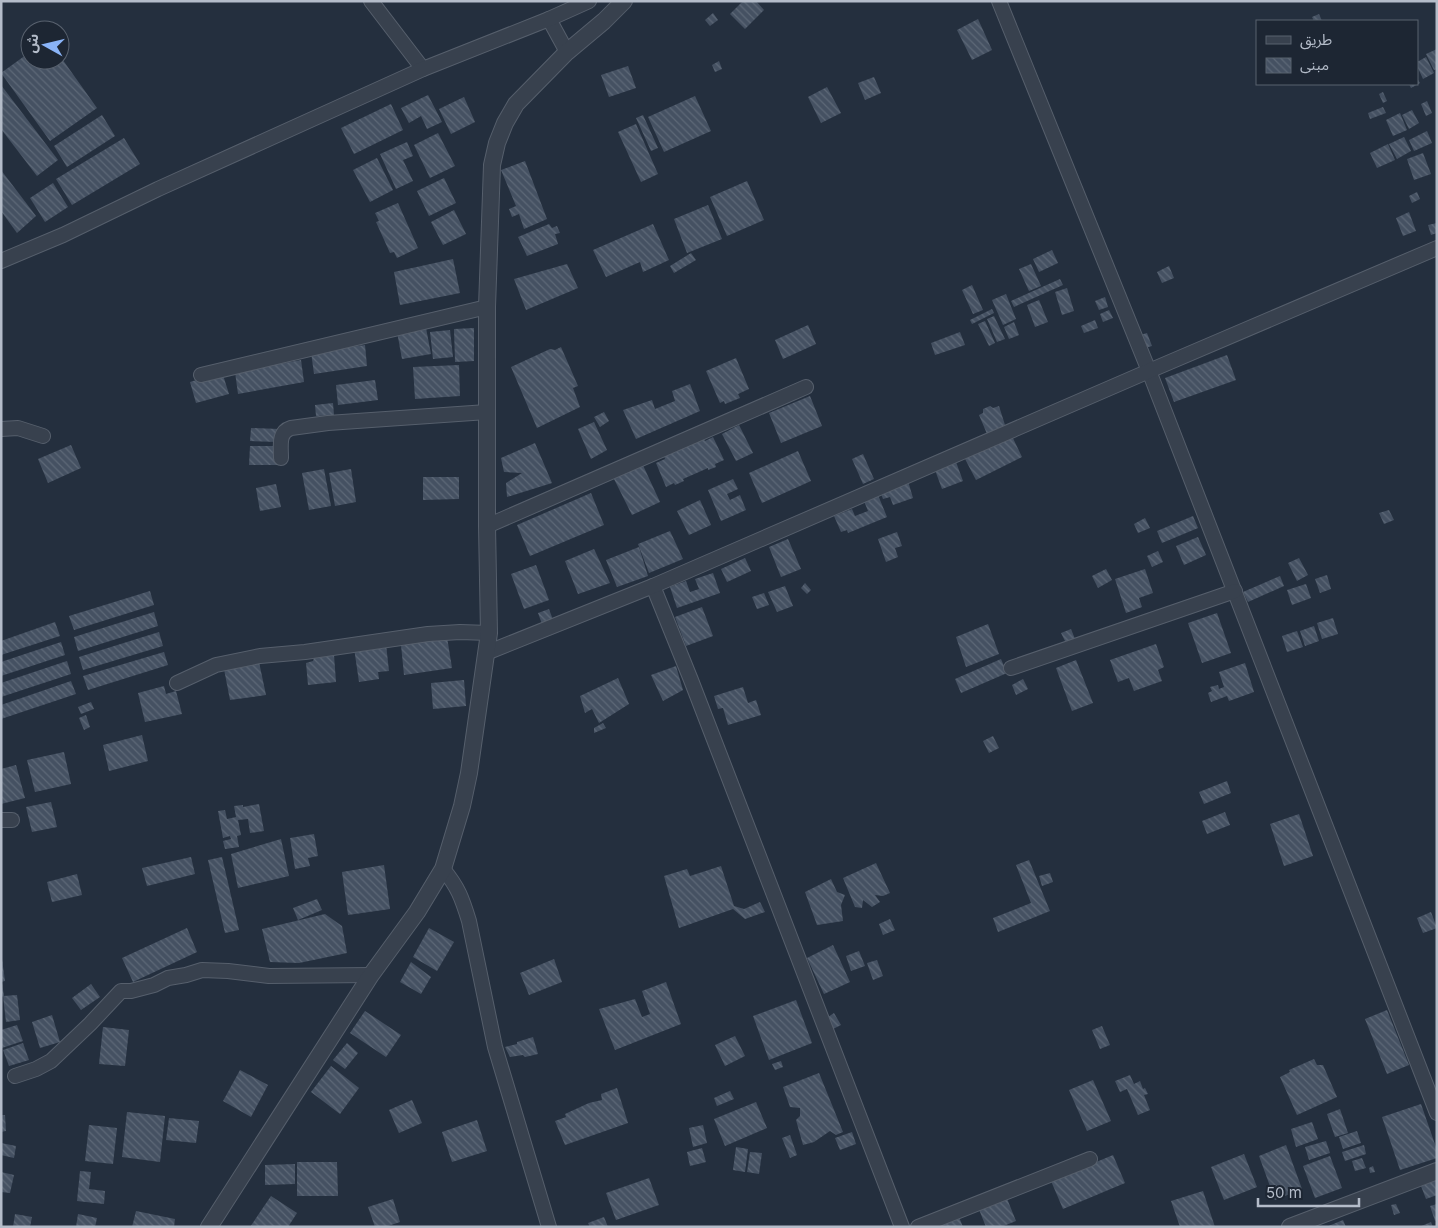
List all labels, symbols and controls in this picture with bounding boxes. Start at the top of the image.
north arrow [20,20,70,70]
legend [1256,20,1418,85]
text: طريق [1300,30,1332,50]
text: ش [22,32,41,54]
text: مبنى [1300,55,1329,74]
scale bar [1258,1176,1359,1208]
text: 50 m [1266,1183,1302,1202]

